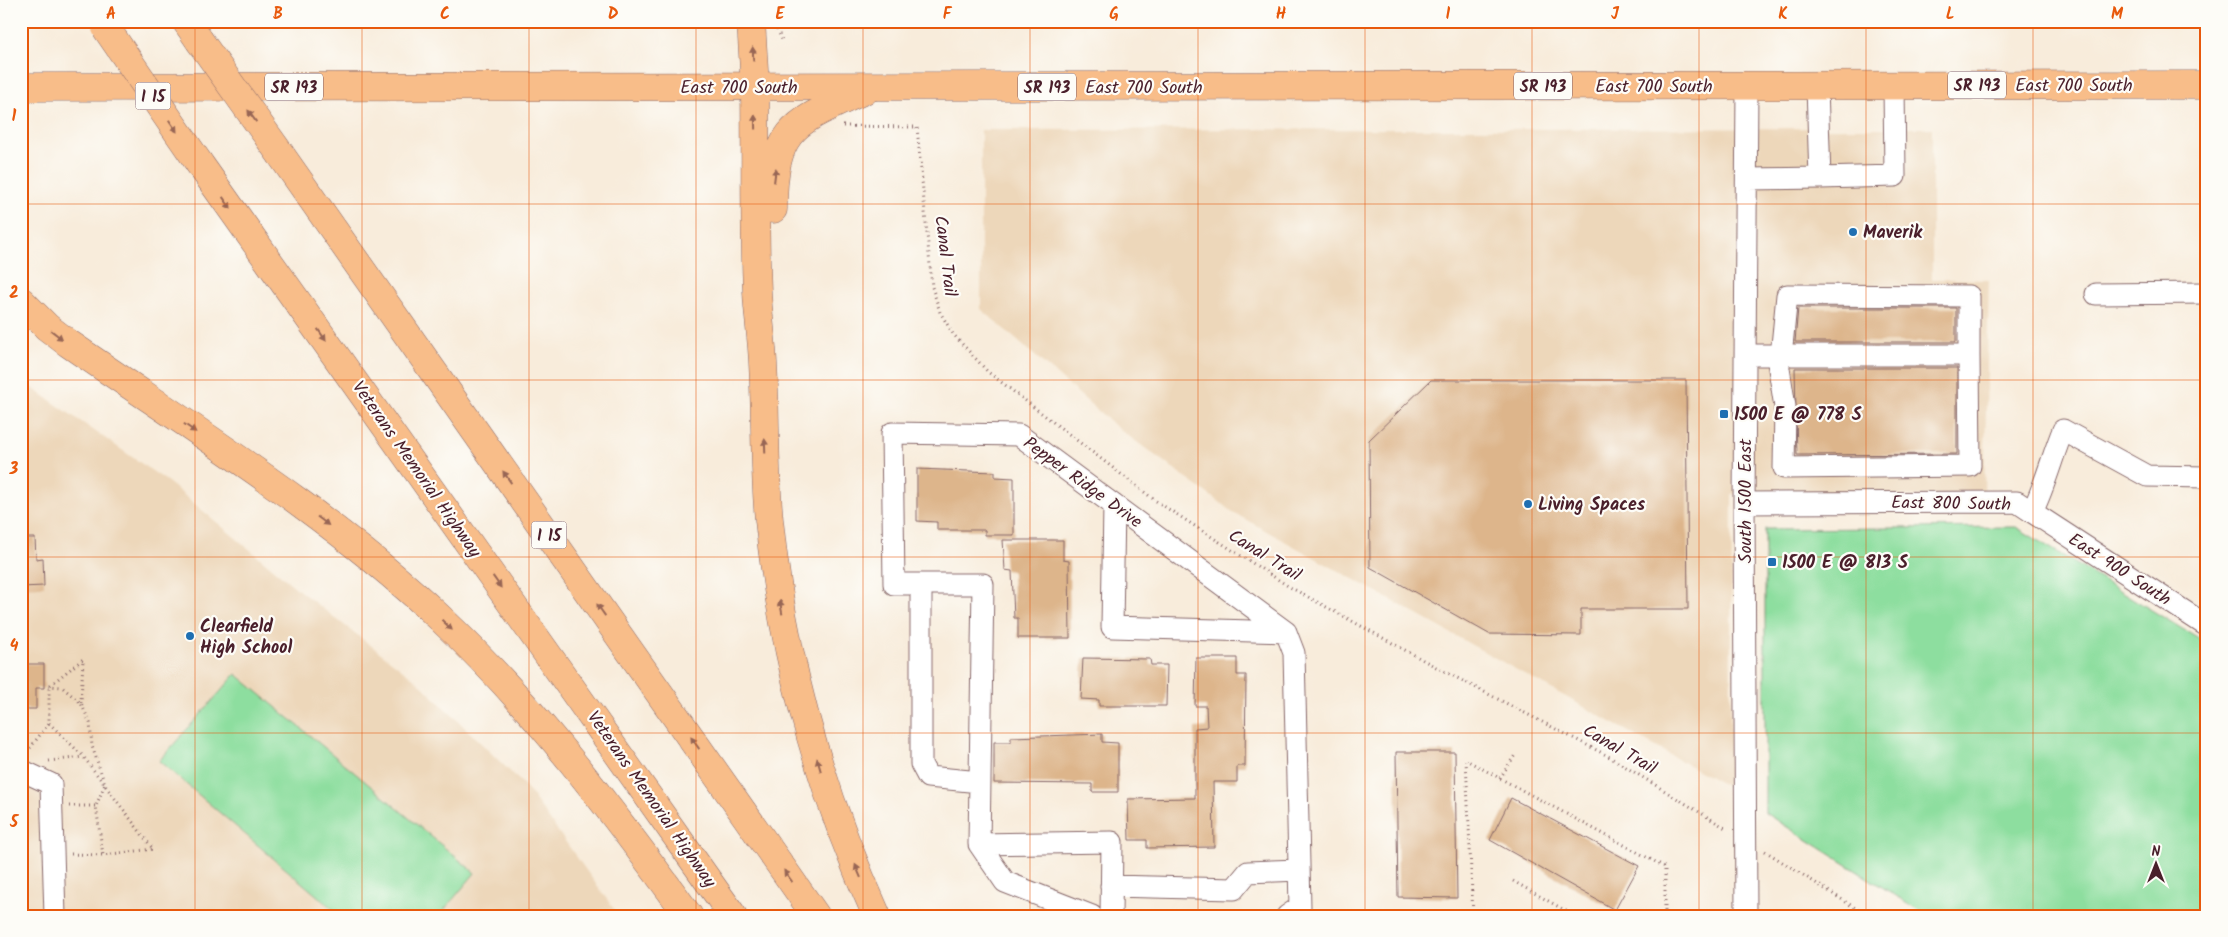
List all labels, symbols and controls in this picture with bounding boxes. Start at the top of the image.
text: A [106,2,116,27]
text: B [273,2,283,27]
text: C [440,2,450,27]
text: D [608,2,619,27]
text: E [776,2,786,27]
text: F [943,2,953,27]
text: G [1109,2,1119,27]
text: H [1276,2,1286,27]
text: I [1446,2,1451,27]
text: J [1611,2,1620,27]
text: K [1778,2,1788,27]
text: L [1946,2,1954,27]
text: M [2111,2,2124,27]
one-way arrow [748,46,756,62]
road number: SR 193 [1514,72,1572,100]
road number: SR 193 [1948,72,2006,98]
street label: East 700 South [2015,72,2133,101]
street label: East 700 South [1595,73,1713,102]
road number: SR 193 [265,74,323,100]
street label: East 700 South [680,74,798,103]
road number: SR 193 [1018,74,1076,100]
street label: East 700 South [1085,74,1203,103]
road number: I 15 [136,82,170,110]
text: 1 [12,104,17,129]
one-way arrow [247,109,257,123]
one-way arrow [751,113,759,129]
one-way arrow [168,119,178,133]
one-way arrow [771,166,779,182]
one-way arrow [222,196,232,210]
street label: Canal Trail [925,214,964,299]
place label: Maverik [1863,219,1923,248]
marker: Maverik [1847,226,1859,238]
text: 2 [9,281,19,306]
one-way arrow [50,329,63,340]
one-way arrow [317,329,327,342]
street label: Veterans Memorial Highway [344,375,488,565]
place label: 1500 E @ 778 S [1734,401,1862,430]
marker: 1500 E @ 778 S [1718,408,1730,420]
one-way arrow [183,423,197,433]
street label: Pepper Ridge Drive [1016,430,1148,537]
one-way arrow [761,437,769,453]
street label: South 1500 East [1732,438,1761,563]
text: 3 [9,457,19,482]
one-way arrow [502,471,513,484]
street label: East 800 South [1891,489,2011,520]
place label: Living Spaces [1538,491,1646,520]
marker: Living Spaces [1522,498,1534,510]
one-way arrow [316,515,329,526]
road number: I 15 [532,522,566,548]
street label: Canal Trail [1222,522,1307,591]
street label: East 900 South [2062,526,2176,615]
place label: 1500 E @ 813 S [1782,549,1908,578]
marker: 1500 E @ 813 S [1766,556,1778,568]
one-way arrow [492,575,502,589]
one-way arrow [777,599,785,615]
one-way arrow [596,603,606,617]
place label: Clearfield High School [200,613,292,663]
one-way arrow [441,619,453,631]
marker: Clearfield High School [184,630,196,642]
text: 4 [10,634,19,659]
street label: Veterans Memorial Highway [579,705,723,895]
street label: Canal Trail [1577,717,1662,784]
one-way arrow [690,736,700,750]
one-way arrow [815,758,823,773]
text: 5 [9,810,20,835]
north arrow [2130,840,2180,890]
text: N [2152,841,2161,863]
one-way arrow [853,864,861,878]
one-way arrow [783,869,793,883]

